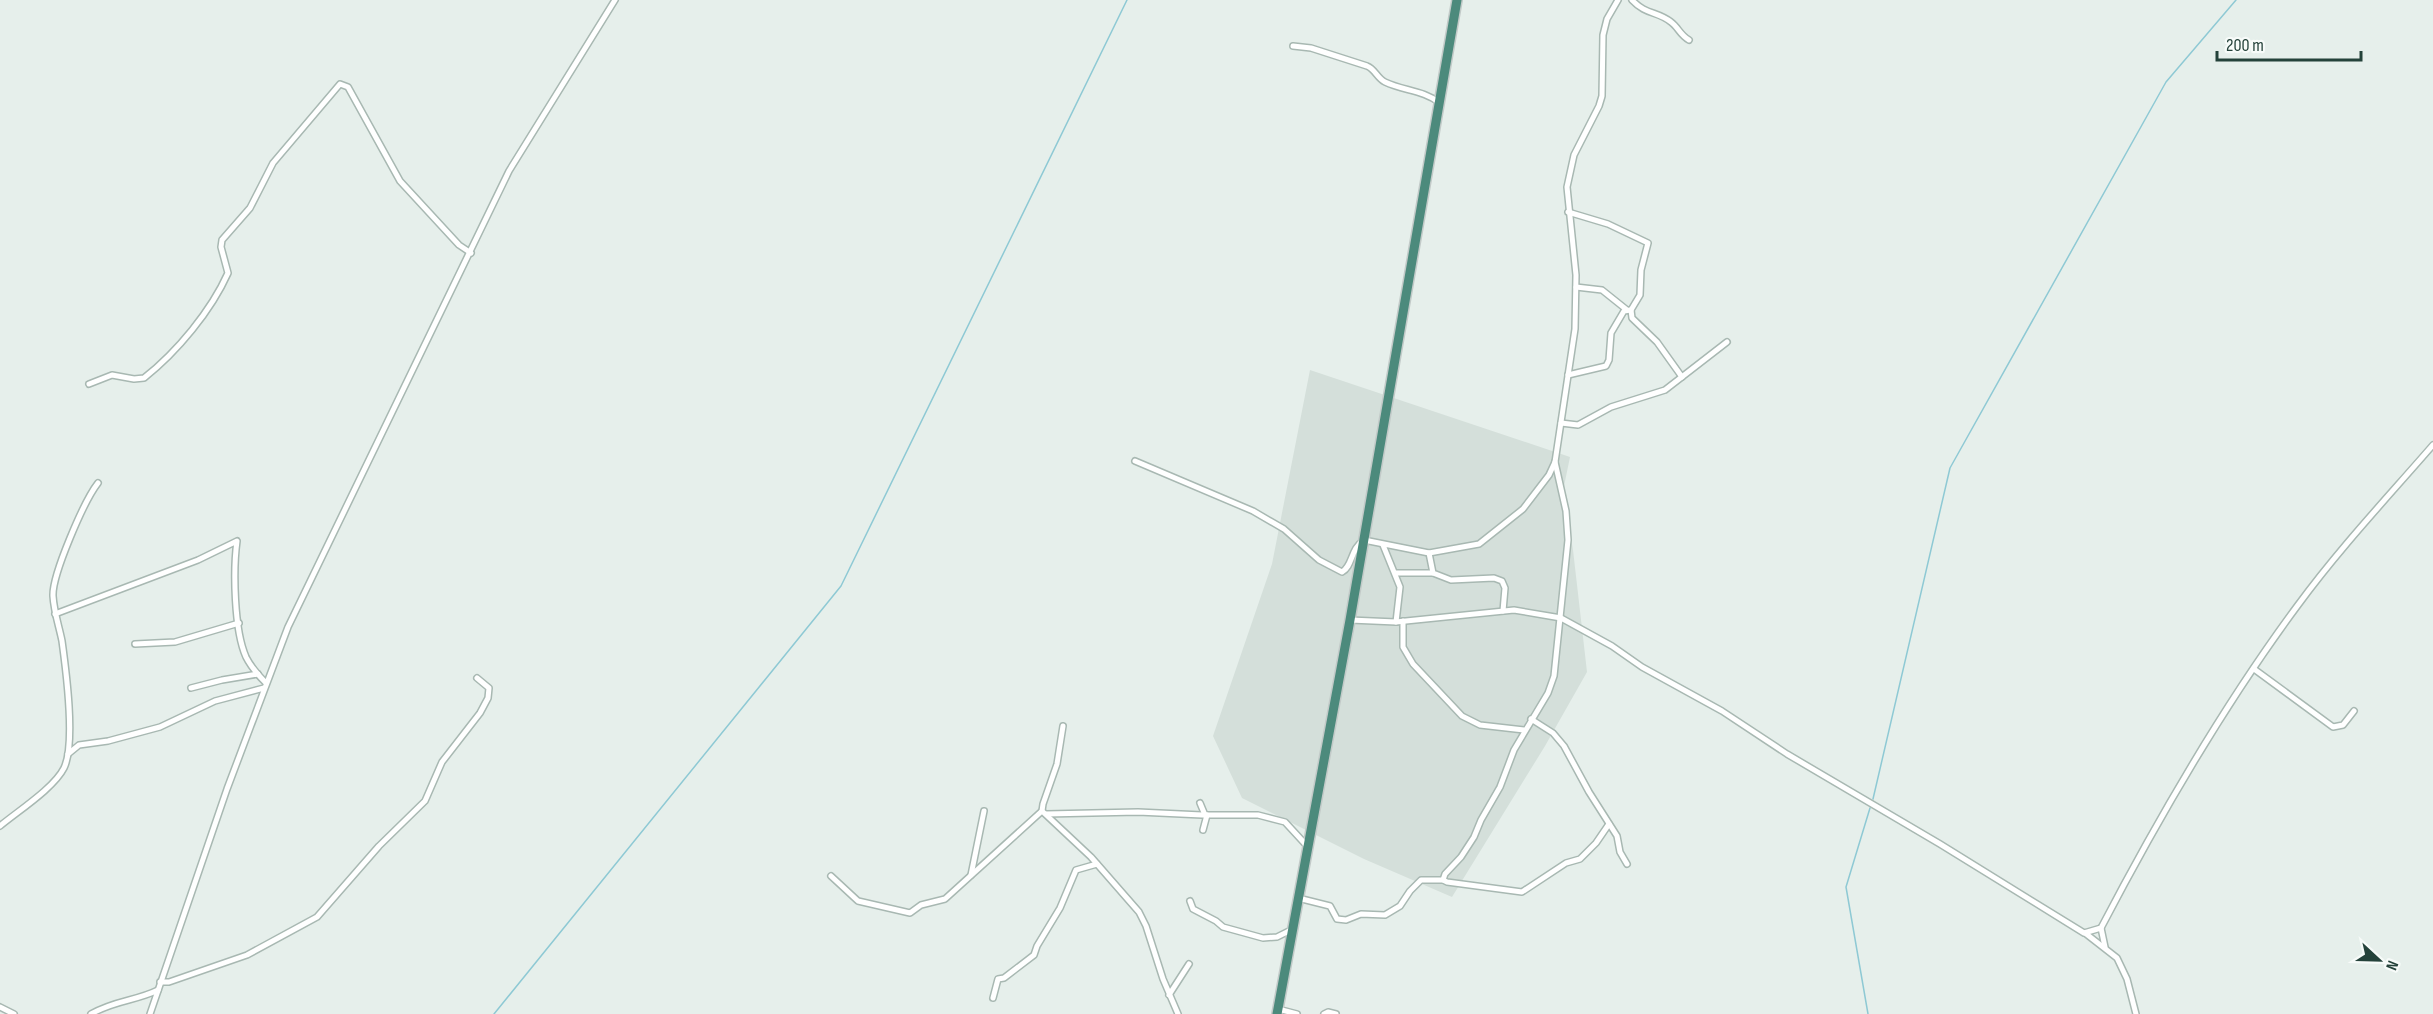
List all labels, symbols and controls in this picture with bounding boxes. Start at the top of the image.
scale bar [2217,24,2361,62]
text: 200 m [2226,35,2264,56]
north arrow [2349,930,2409,990]
text: N [2381,958,2402,973]

